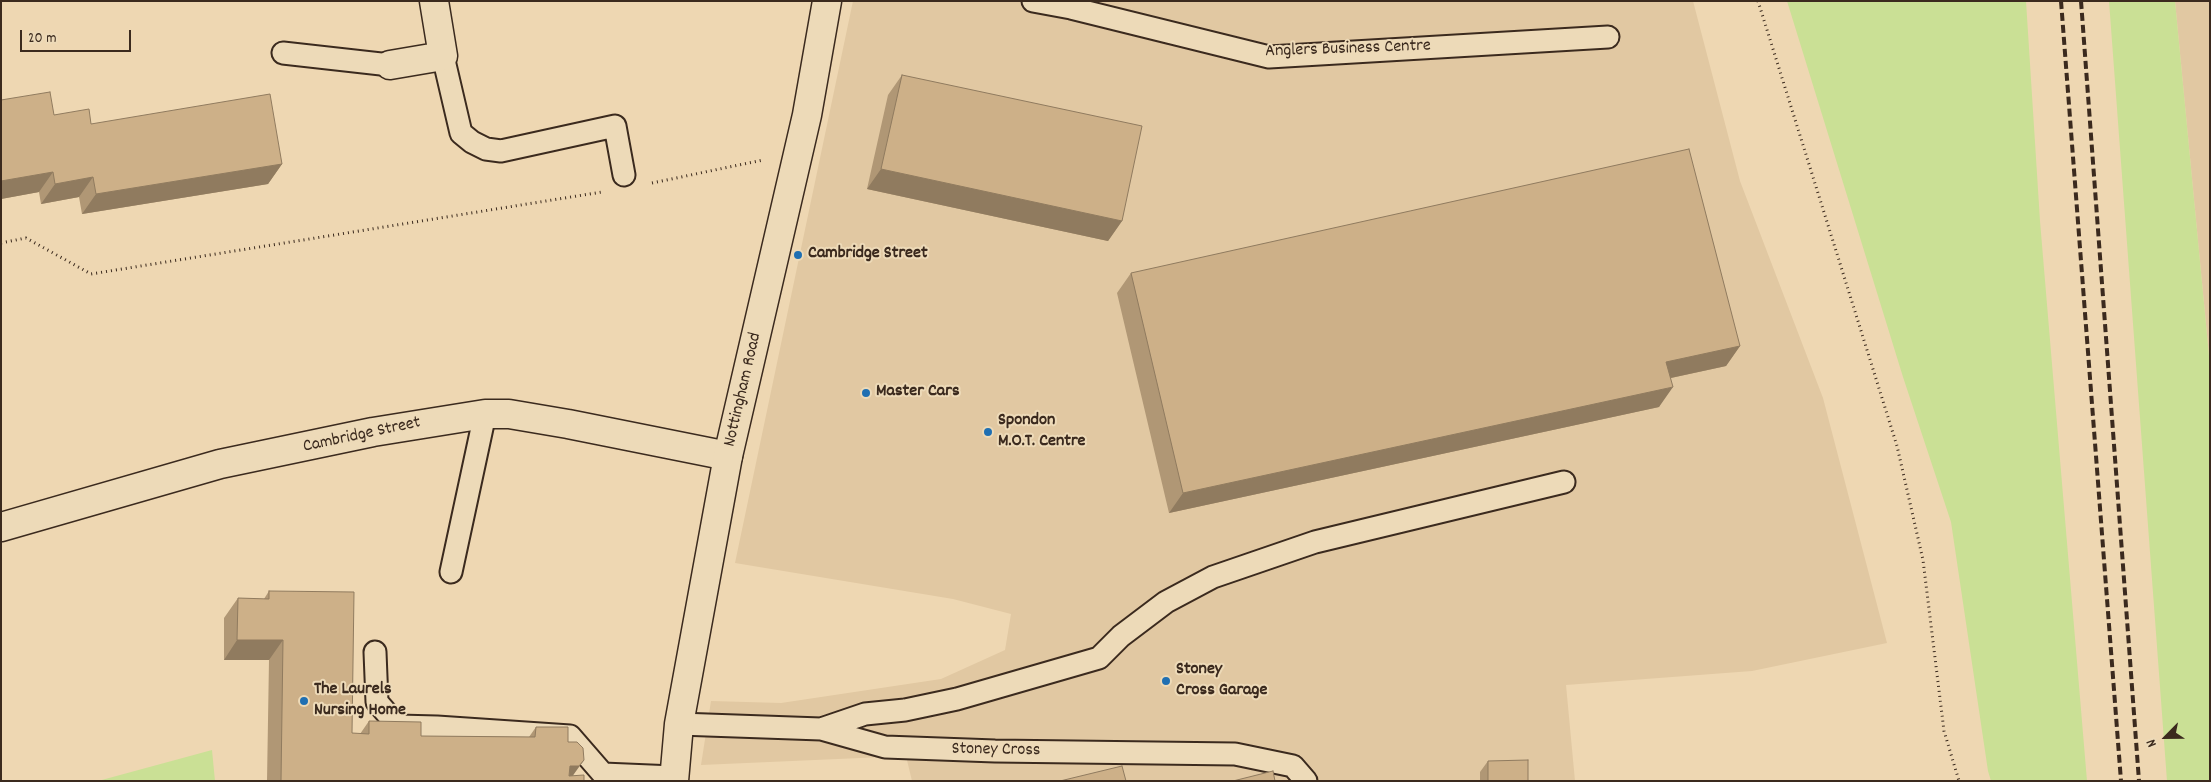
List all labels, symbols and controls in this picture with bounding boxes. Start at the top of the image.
scale bar [22,20,134,52]
text: 20 m [28,28,56,50]
street label: Anglers Business Centre [1265,36,1431,64]
place label: Cambridge Street [808,244,928,266]
marker: Cambridge Street [792,249,804,261]
street label: Nottingham Road [720,331,768,449]
place label: Master Cars [876,382,960,404]
marker: Master Cars [860,387,872,399]
place label: Spondon M.O.T. Centre [998,411,1086,454]
street label: Cambridge Street [301,413,423,459]
marker: Spondon M.O.T. Centre [982,426,994,438]
place label: Stoney Cross Garage [1176,660,1267,702]
marker: Stoney Cross Garage [1160,675,1172,687]
place label: The Laurels Nursing Home [314,680,406,722]
marker: The Laurels Nursing Home [298,695,310,707]
north arrow [2141,712,2191,762]
text: N [2142,736,2163,750]
street label: Stoney Cross [951,739,1041,763]

